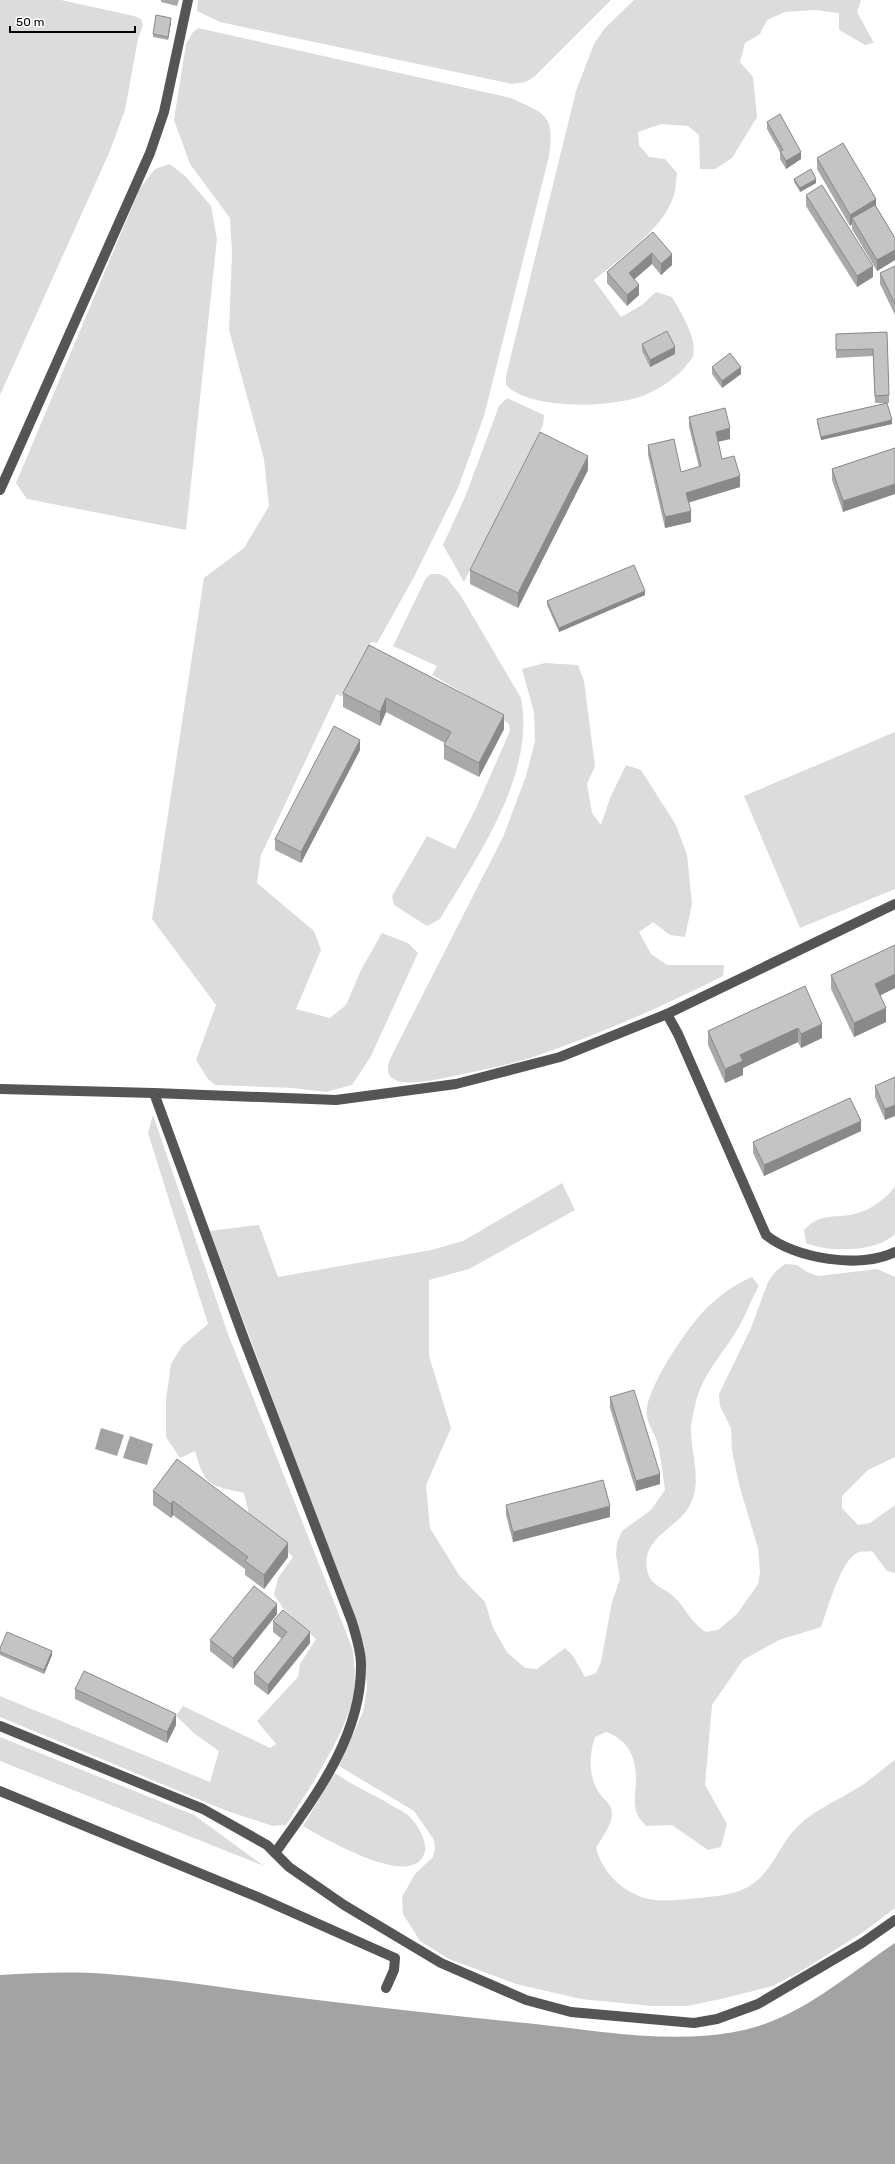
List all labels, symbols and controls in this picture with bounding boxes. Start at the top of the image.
scale bar [10,8,135,34]
text: 50 m [16,15,44,29]

